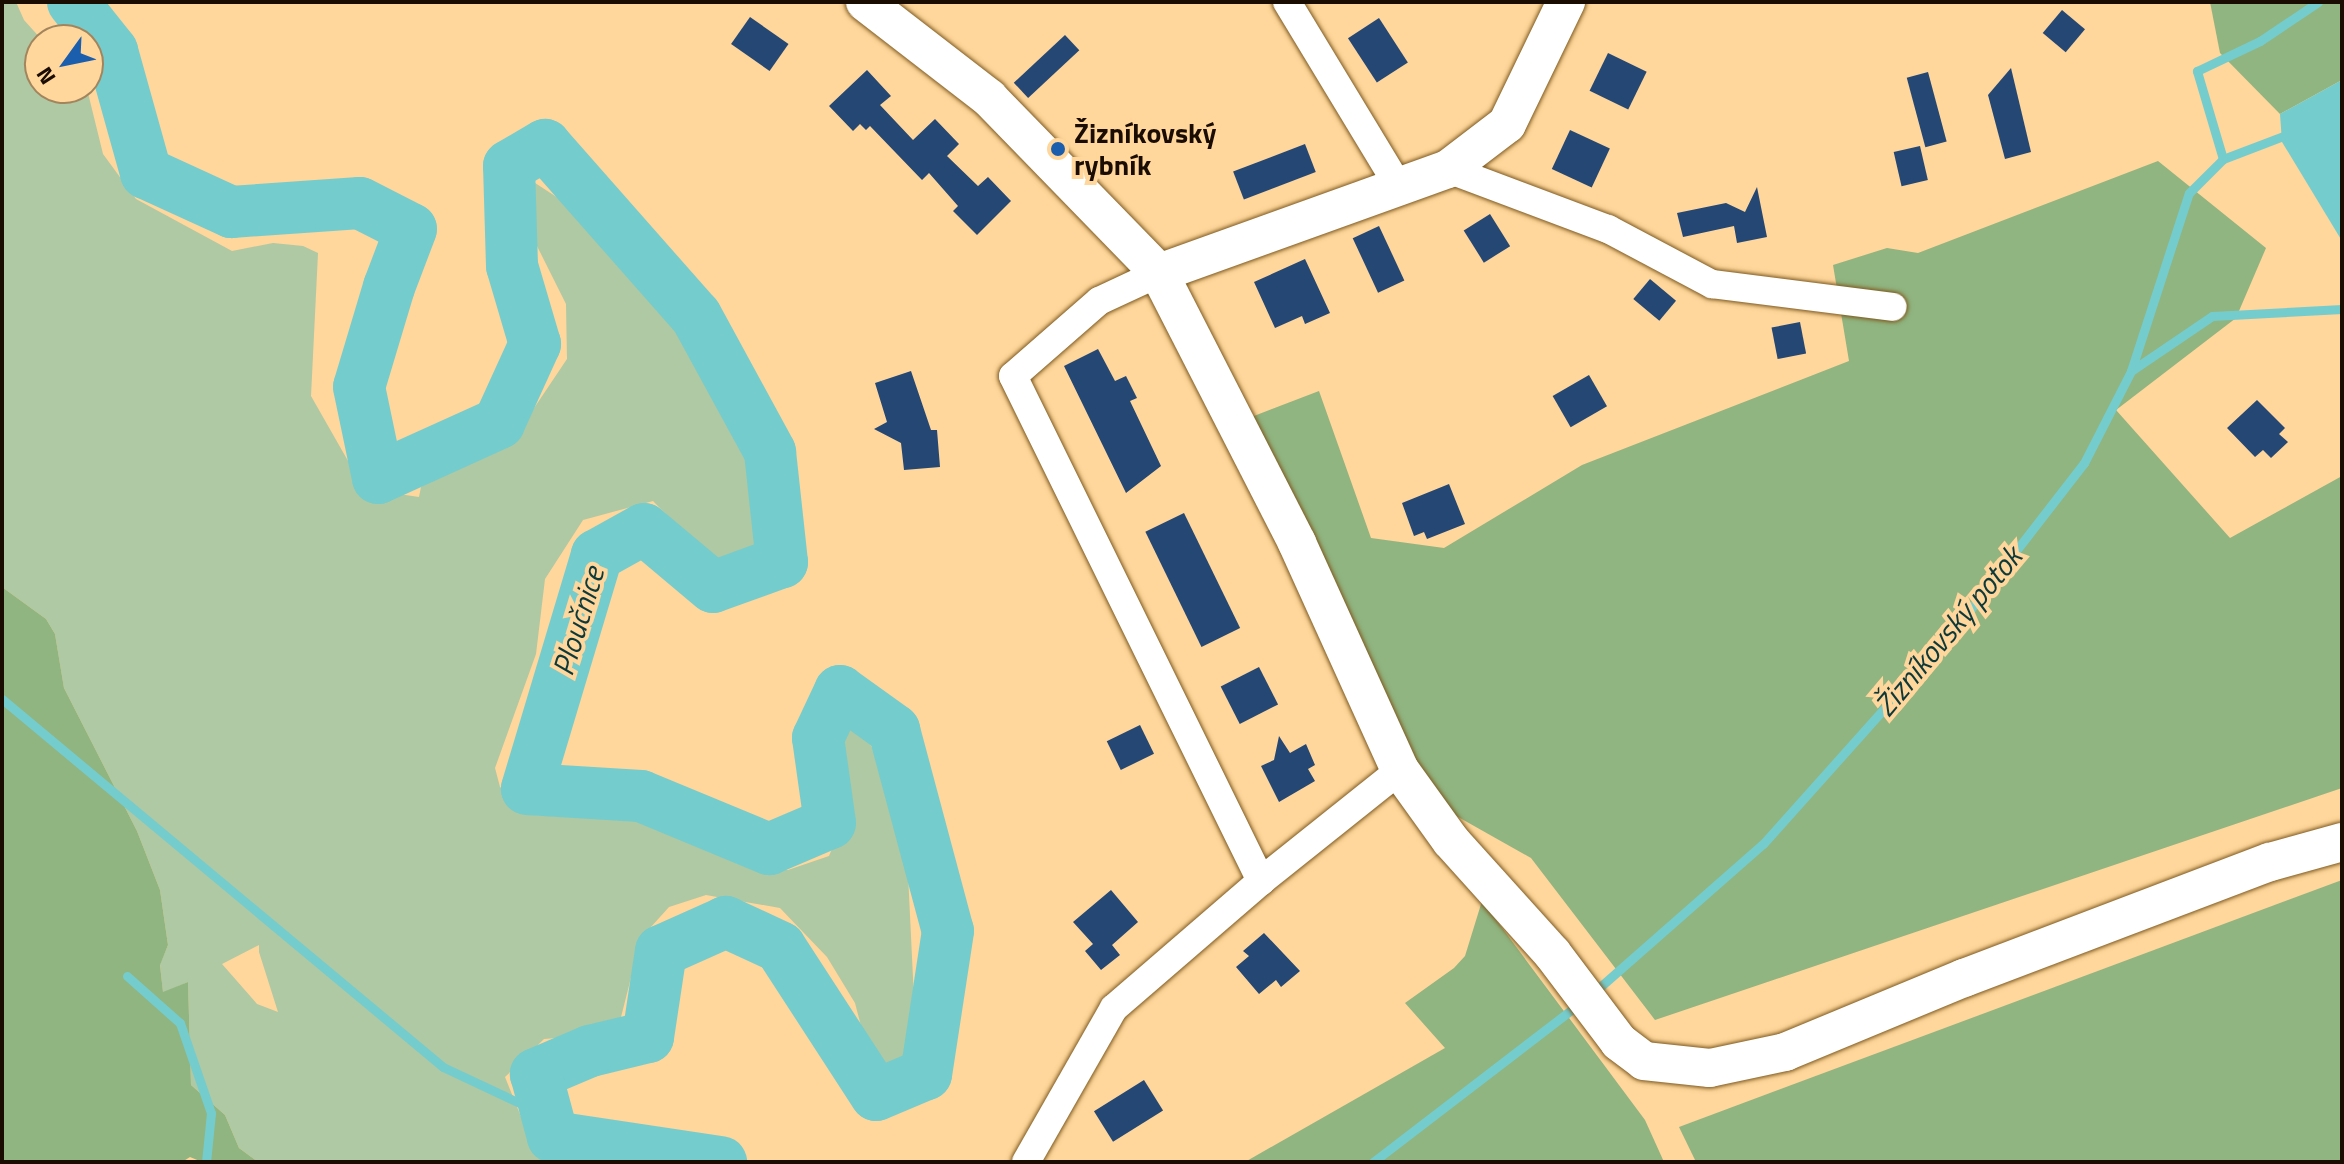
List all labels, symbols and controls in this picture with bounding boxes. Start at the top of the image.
north arrow [24,24,104,104]
text: N [27,60,64,92]
place label: Žizníkovský rybník [1074,116,1217,182]
marker: Žizníkovský rybník [1049,140,1067,158]
water label: Žizníkovský potok [1867,539,2029,723]
water label: Ploučnice [544,562,612,680]

